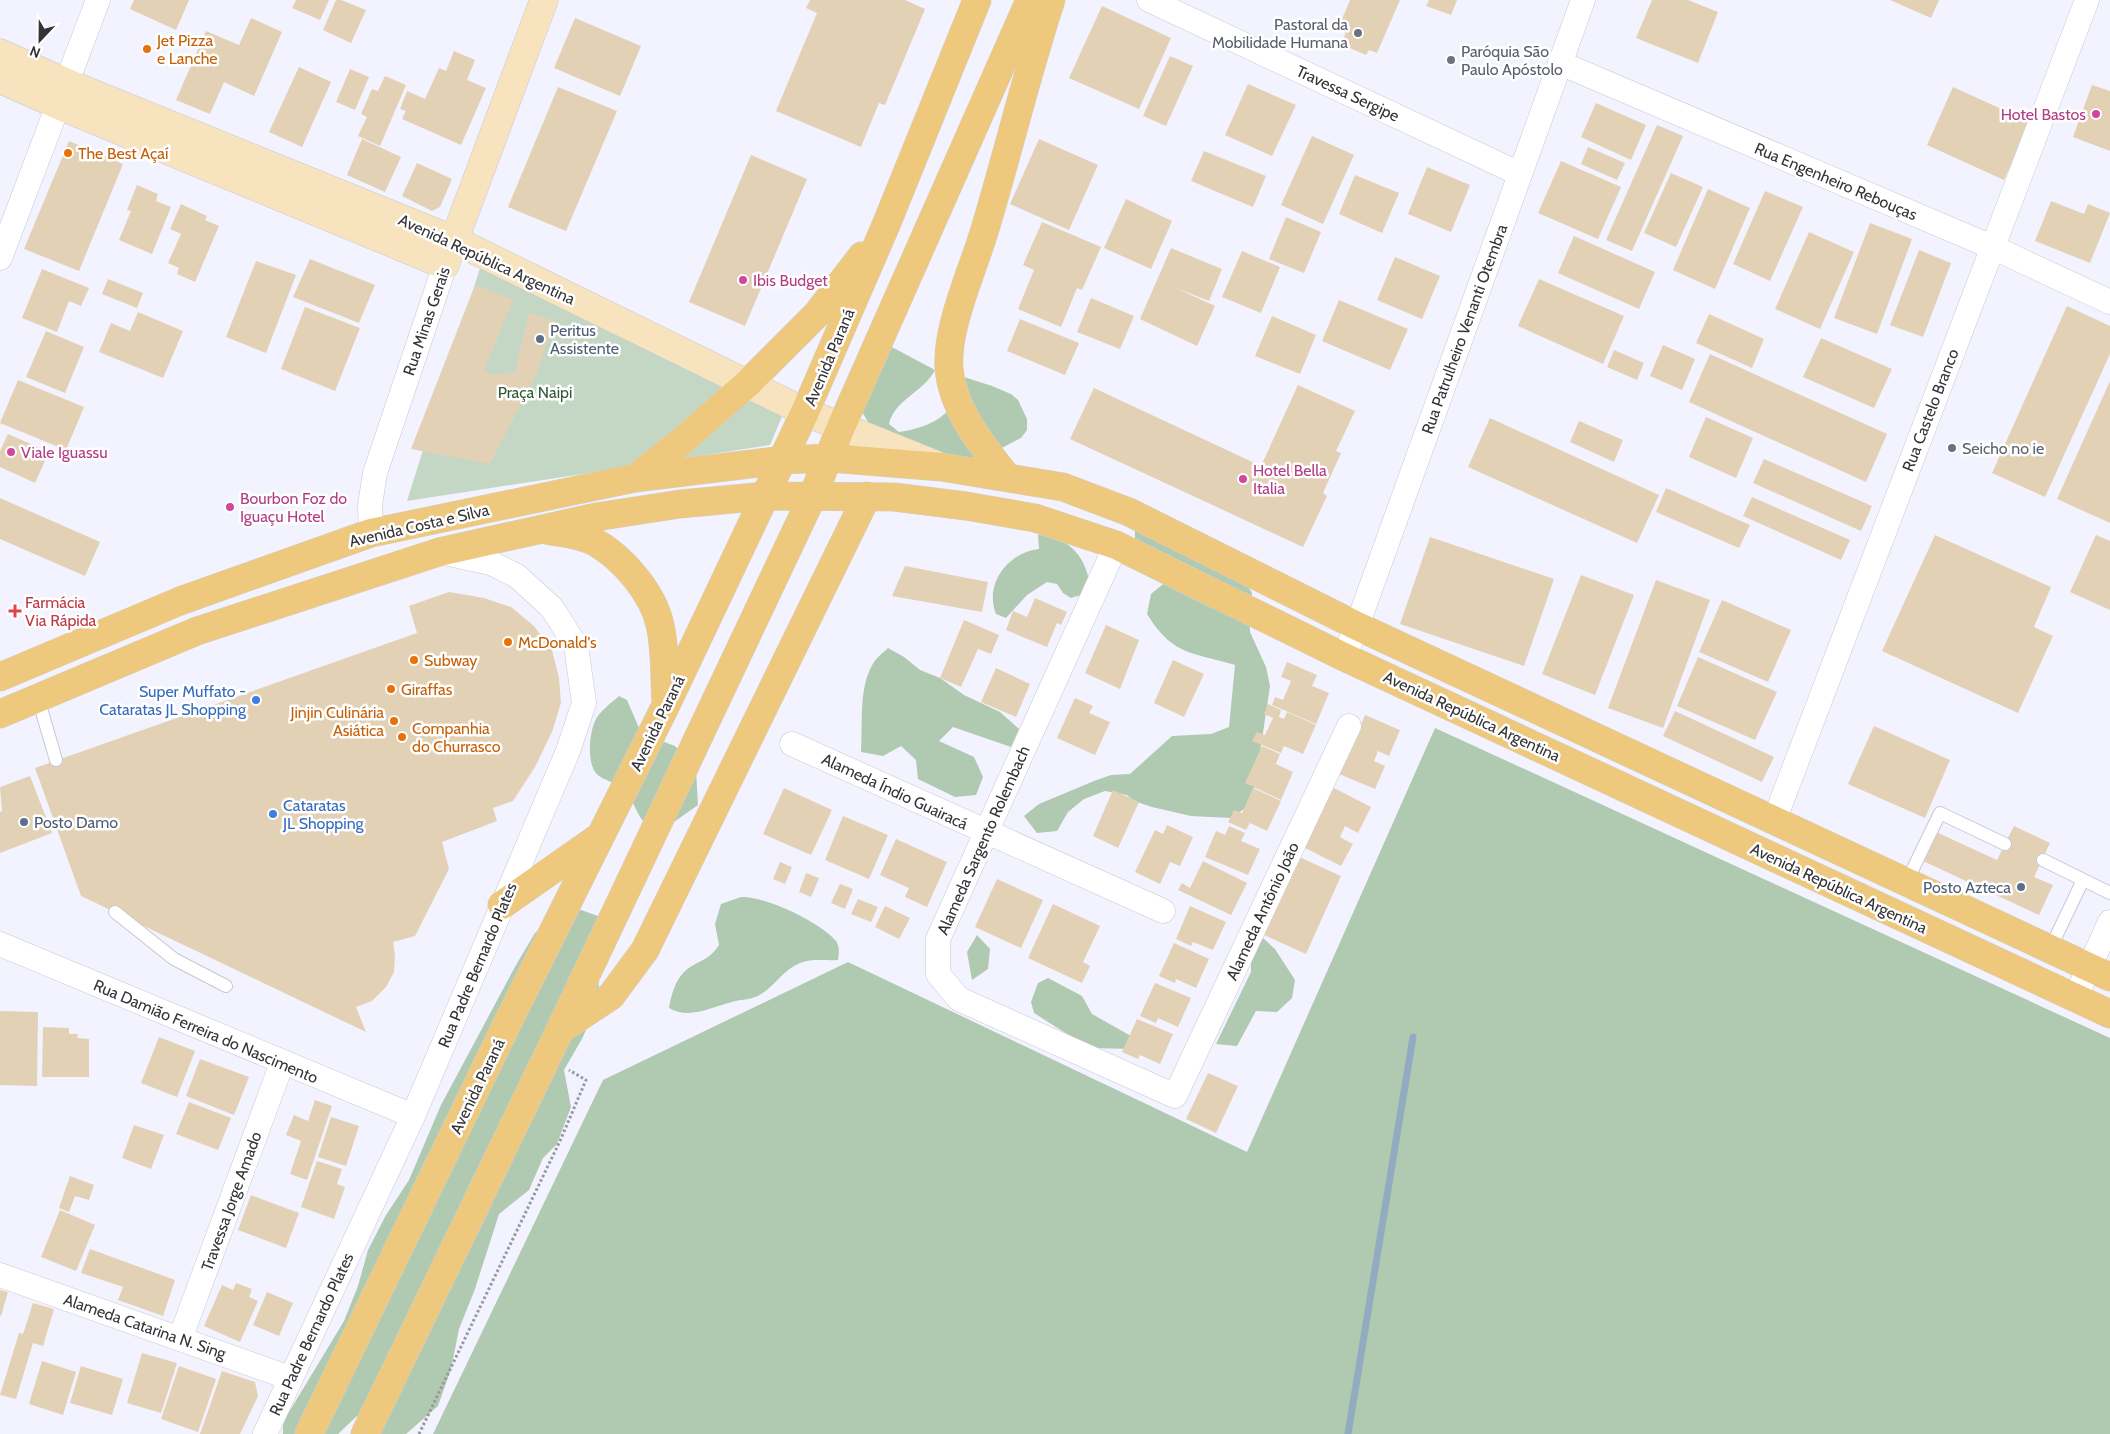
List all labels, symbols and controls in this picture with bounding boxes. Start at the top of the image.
north arrow [15,15,65,65]
place label: Pastoral da Mobilidade Humana [1212,15,1348,52]
marker: Pastoral da Mobilidade Humana [1352,27,1364,39]
place label: Jet Pizza e Lanche [156,31,218,68]
text: N [27,42,43,62]
place label: Paróquia São Paulo Apóstolo [1461,42,1563,79]
marker: Jet Pizza e Lanche [141,43,153,55]
marker: Paróquia São Paulo Apóstolo [1445,54,1457,66]
street label: Travessa Sergipe [1293,61,1402,126]
place label: Hotel Bastos [2001,105,2086,124]
marker: Hotel Bastos [2090,108,2102,120]
street label: Rua Engenheiro Rebouças [1752,139,1920,224]
place label: The Best Açaí [78,144,169,163]
marker: The Best Açaí [62,147,74,159]
street label: Avenida República Argentina [396,210,578,309]
street label: Rua Patrulheiro Venanti Otembra [1418,221,1511,437]
street label: Rua Minas Gerais [399,264,454,378]
place label: Ibis Budget [753,271,828,290]
marker: Ibis Budget [737,274,749,286]
street label: Avenida Paraná [800,306,859,409]
place label: Peritus Assistente [550,321,619,358]
marker: Peritus Assistente [534,333,546,345]
street label: Rua Castelo Branco [1898,346,1963,474]
park label: Praça Naipi [498,383,572,402]
place label: Seicho no ie [1962,439,2044,458]
marker: Seicho no ie [1946,442,1958,454]
place label: Viale Iguassu [21,443,108,462]
marker: Viale Iguassu [5,446,17,458]
place label: Hotel Bella Italia [1253,461,1327,498]
marker: Hotel Bella Italia [1237,473,1249,485]
place label: Bourbon Foz do Iguaçu Hotel [240,489,347,526]
street label: Avenida Costa e Silva [347,500,491,551]
marker: Bourbon Foz do Iguaçu Hotel [224,501,236,513]
place label: Farmácia Via Rápida [25,593,97,630]
marker: Farmácia Via Rápida [9,605,21,617]
place label: McDonald's [518,633,597,652]
marker: McDonald's [502,636,514,648]
place label: Subway [424,651,477,670]
marker: Subway [408,654,420,666]
street label: Avenida República Argentina [1381,667,1563,766]
street label: Avenida Paraná [626,672,689,774]
place label: Giraffas [401,680,453,699]
place label: Super Muffato - Cataratas JL Shopping [99,682,247,719]
marker: Giraffas [385,683,397,695]
marker: Super Muffato - Cataratas JL Shopping [250,694,262,706]
place label: Jinjin Culinária Asiática [289,703,384,740]
marker: Jinjin Culinária Asiática [388,715,400,727]
place label: Companhia do Churrasco [412,719,501,756]
marker: Companhia do Churrasco [396,731,408,743]
street label: Alameda Sargento Rolembach [933,743,1034,938]
street label: Alameda Índio Guairacá [819,749,971,834]
place label: Cataratas JL Shopping [282,796,365,833]
marker: Cataratas JL Shopping [267,808,279,820]
place label: Posto Damo [34,813,118,832]
marker: Posto Damo [18,816,30,828]
street label: Alameda Antônio João [1222,839,1303,983]
street label: Avenida República Argentina [1748,839,1930,938]
place label: Posto Azteca [1923,878,2011,897]
street label: Rua Padre Bernardo Plates [434,880,521,1051]
marker: Posto Azteca [2015,881,2027,893]
street label: Rua Damião Ferreira do Nascimento [91,975,321,1088]
street label: Avenida Paraná [446,1035,509,1137]
street label: Travessa Jorge Amado [197,1129,266,1273]
street label: Rua Padre Bernardo Plates [265,1250,358,1419]
street label: Alameda Catarina N. Sing [61,1290,229,1364]

